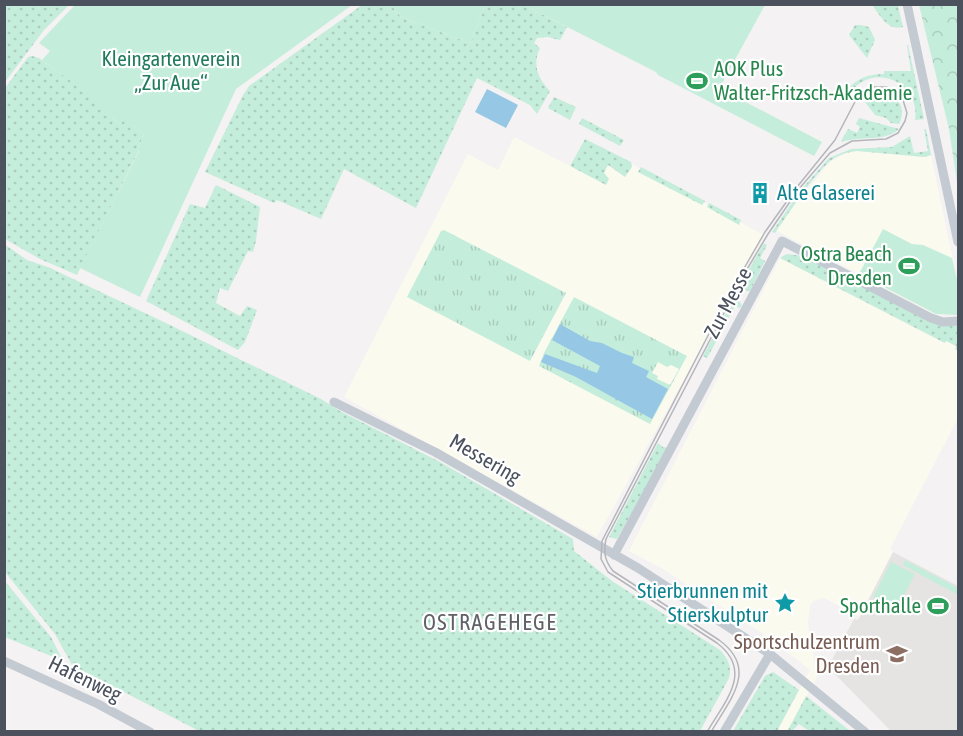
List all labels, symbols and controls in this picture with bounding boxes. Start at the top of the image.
park label: Kleingartenverein „Zur Aue“ [102,46,240,94]
place label: AOK Plus Walter-Fritzsch-Akademie [714,56,912,104]
sports icon: AOK Plus Walter-Fritzsch-Akademie [685,69,709,93]
place label: Alte Glaserei [777,180,875,204]
building icon: Alte Glaserei [748,181,772,205]
place label: Ostra Beach Dresden [801,241,892,289]
sports icon: Ostra Beach Dresden [897,254,921,278]
street label: Zur Messe [699,263,756,342]
street label: Messering [446,428,525,488]
place label: Stierbrunnen mit Stierskulptur [637,578,769,626]
place icon: Stierbrunnen mit Stierskulptur [773,591,797,615]
place label: Sporthalle [840,593,921,617]
sports icon: Sporthalle [926,594,950,618]
district label: OSTRAGEHEGE [423,609,557,635]
place label: Sportschulzentrum Dresden [734,629,880,677]
school or university icon: Sportschulzentrum Dresden [885,642,909,666]
street label: Hafenweg [45,650,126,706]

